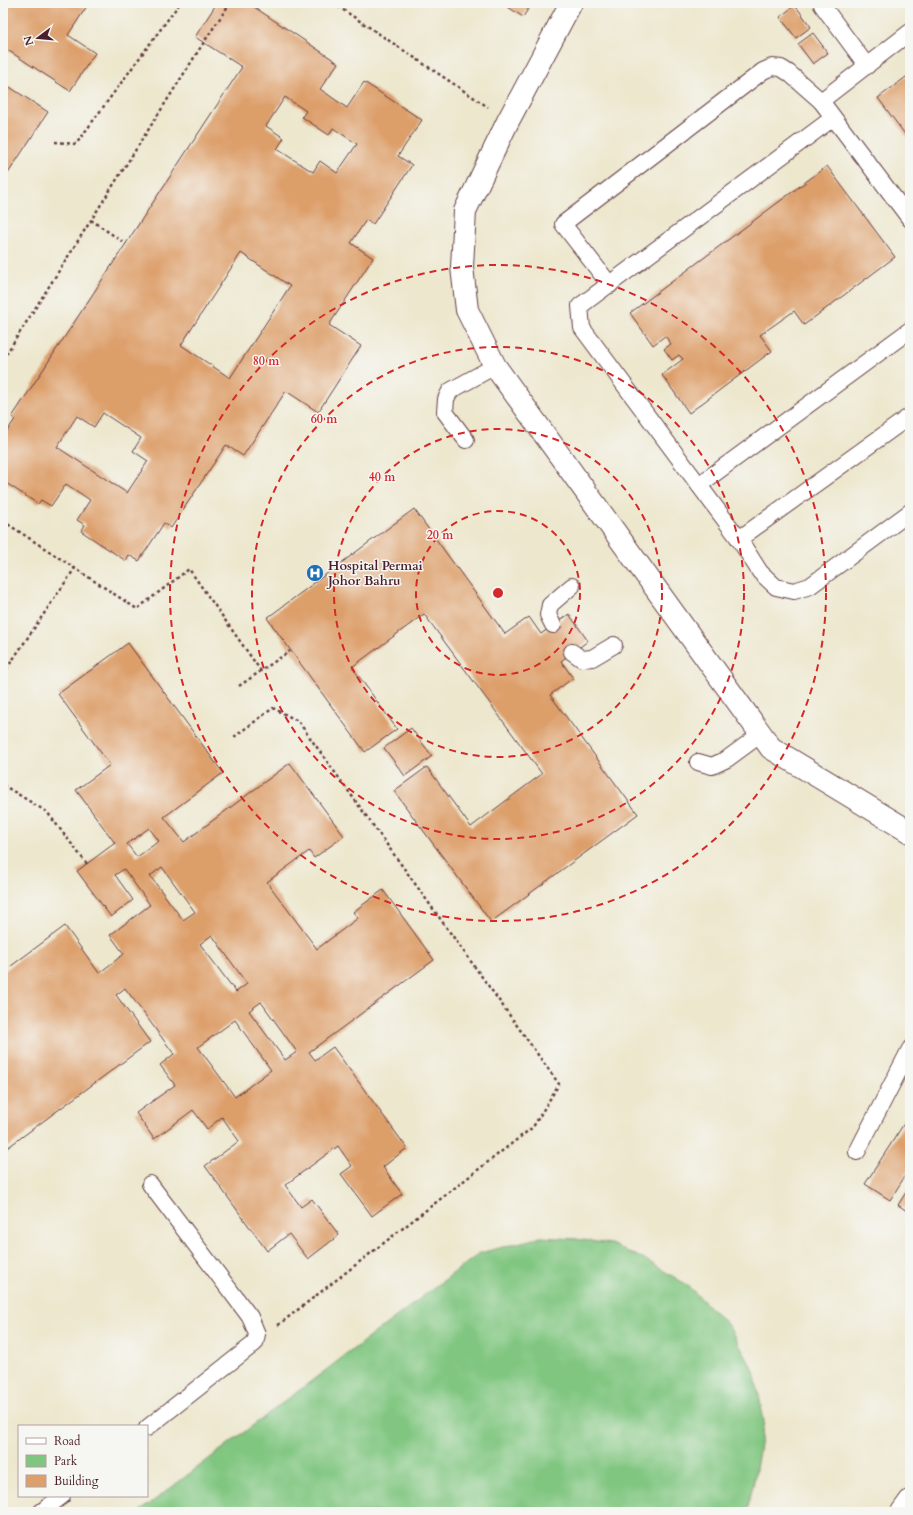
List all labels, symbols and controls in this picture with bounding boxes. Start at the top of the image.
north arrow [18,18,58,58]
text: N [20,34,37,47]
text: 80 m [253,353,280,369]
text: 60 m [311,411,338,427]
text: 40 m [369,469,396,485]
text: 20 m [427,527,454,543]
place label: Hospital Permai Johor Bahru [326,557,423,590]
hospital icon: Hospital Permai Johor Bahru [305,563,325,583]
centre of rings [491,586,505,600]
legend [18,1425,148,1497]
text: Road [54,1433,81,1449]
text: Park [54,1453,78,1469]
text: Building [54,1473,99,1489]

